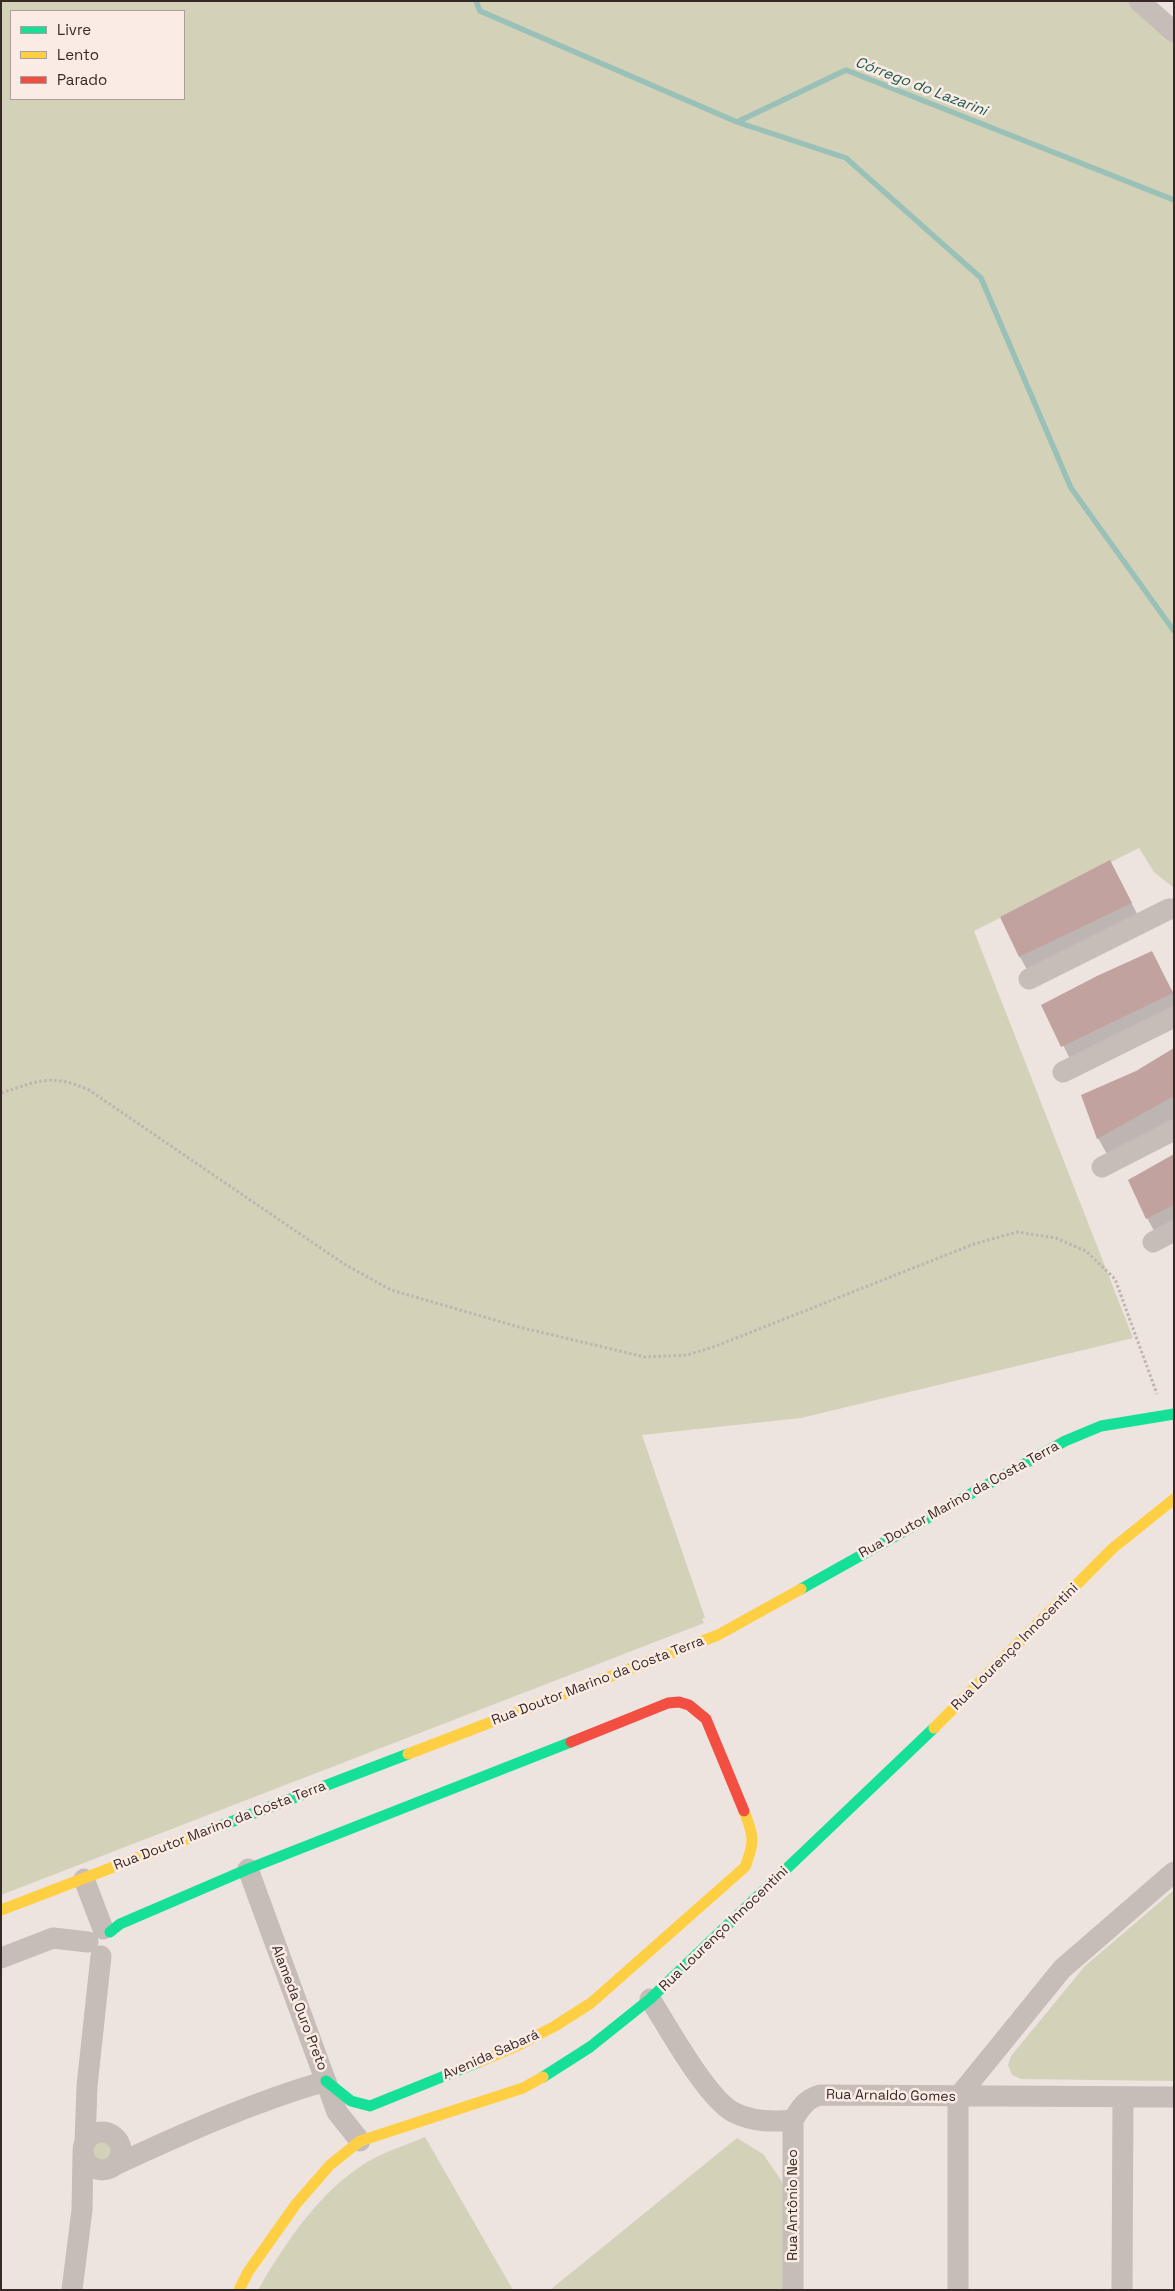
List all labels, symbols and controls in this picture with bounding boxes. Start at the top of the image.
legend [10,10,185,100]
text: Livre [57,20,91,39]
text: Lento [57,45,99,64]
water label: Córrego do Lazarini [853,54,989,120]
text: Parado [57,70,107,89]
street label: Rua Doutor Marino da Costa Terra [856,1438,1062,1562]
street label: Rua Lourenço Innocentini [948,1580,1082,1714]
street label: Rua Doutor Marino da Costa Terra [489,1633,707,1729]
street label: Rua Doutor Marino da Costa Terra [111,1778,329,1874]
street label: Rua Lourenço Innocentini [656,1863,792,1995]
street label: Alameda Ouro Preto [267,1943,331,2073]
street label: Avenida Sabará [440,2026,542,2084]
street label: Rua Arnaldo Gomes [826,2086,956,2106]
street label: Rua Antônio Neo [785,2149,801,2261]

